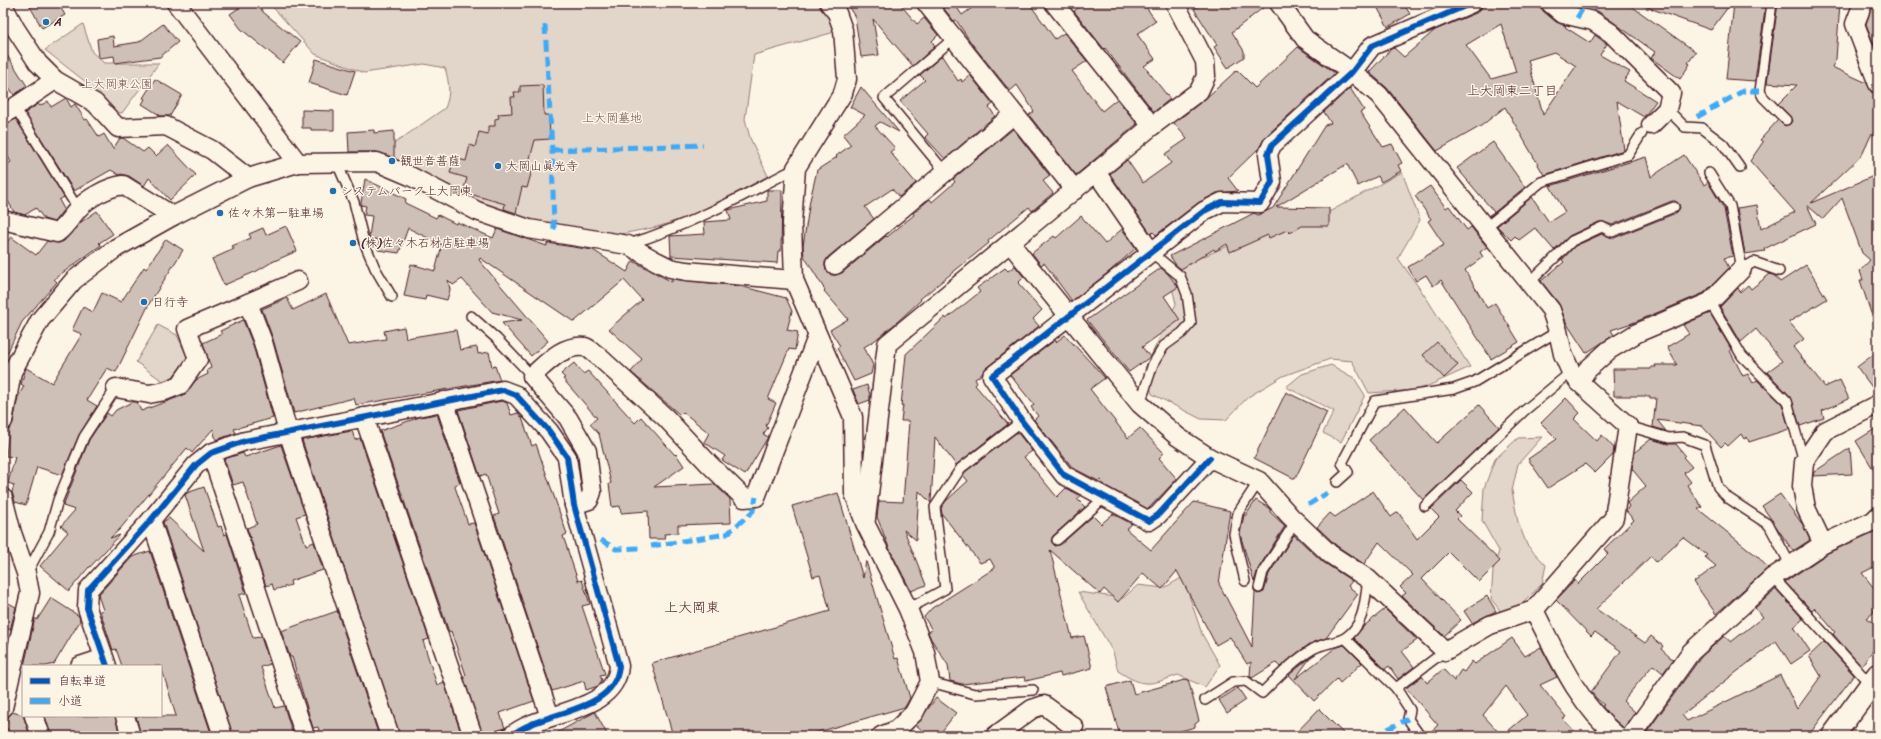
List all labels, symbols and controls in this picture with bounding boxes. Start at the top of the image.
place label: A [53,11,62,33]
marker: A [41,17,51,27]
park label: 上大岡東公園 [81,73,153,95]
district label: 上大岡東二丁目 [1466,79,1558,102]
park label: 上大岡墓地 [582,107,642,129]
place label: 観世音菩薩 [400,150,460,172]
place label: 大岡山眞光寺 [506,155,578,177]
marker: 観世音菩薩 [387,156,397,166]
marker: 大岡山眞光寺 [493,161,503,171]
place label: システムパーク上大岡東 [341,180,473,202]
marker: システムパーク上大岡東 [328,186,338,196]
place label: 佐々木第一駐車場 [228,202,324,224]
marker: 佐々木第一駐車場 [215,208,225,218]
place label: (株)佐々木石材店駐車場 [361,232,490,254]
marker: (株)佐々木石材店駐車場 [348,238,358,248]
place label: 日行寺 [152,291,188,313]
marker: 日行寺 [139,297,149,307]
district label: 上大岡東 [664,595,720,620]
legend [22,665,162,717]
text: 自転車道 [58,670,106,692]
text: 小道 [58,690,82,712]

